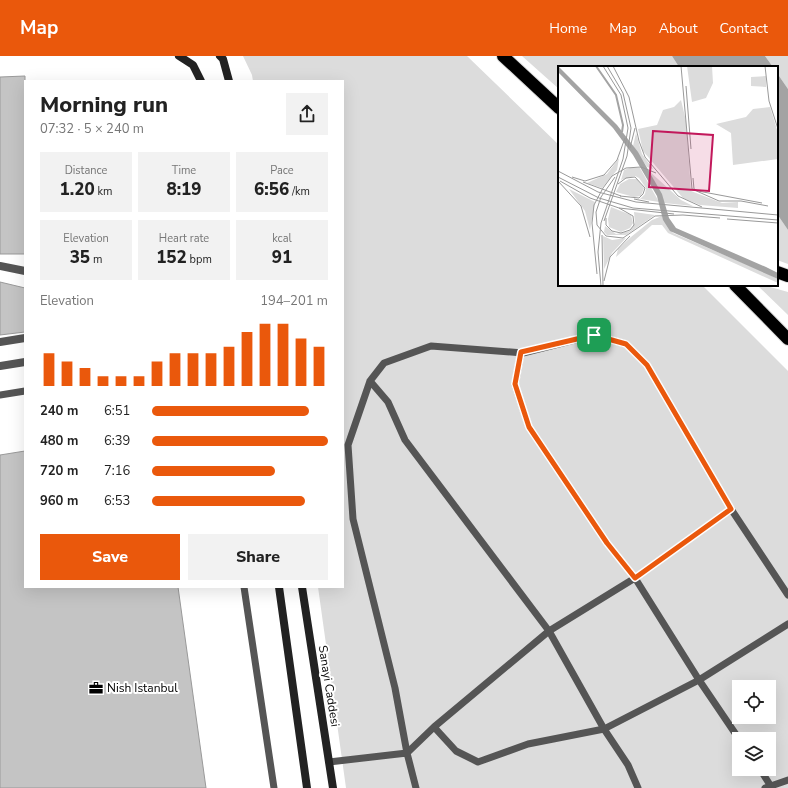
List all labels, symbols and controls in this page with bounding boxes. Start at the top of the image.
text: Map [20,15,58,41]
text: Home [549,19,587,38]
text: Map [609,19,637,38]
text: About [659,19,698,38]
text: Contact [720,19,768,38]
inset map [558,66,778,286]
text: Morning run [40,90,168,120]
button: share [286,93,328,135]
text: 07:32 · 5 × 240 m [40,120,144,138]
text: Distance [65,163,107,178]
text: Time [172,163,196,178]
text: Pace [270,163,294,178]
text: 1.20 [60,178,95,201]
text: 8:19 [166,178,202,201]
text: 6:56 [254,178,289,201]
text: km [95,184,112,199]
text: /km [289,184,310,199]
text: Elevation [63,231,109,246]
text: Heart rate [159,231,209,246]
text: kcal [272,231,292,246]
text: 35 [70,246,90,269]
text: 152 [156,246,187,269]
text: 91 [272,246,292,269]
text: m [90,252,102,267]
text: bpm [187,252,212,267]
text: Elevation [40,292,94,310]
text: 194–201 m [260,292,328,310]
pin [577,318,611,352]
icon: arrive [583,324,605,346]
text: 240 m [40,402,78,420]
text: 6:51 [104,402,130,420]
text: 480 m [40,432,78,450]
text: 6:39 [104,432,130,450]
text: 720 m [40,462,78,480]
text: 7:16 [104,462,130,480]
text: 960 m [40,492,78,510]
text: 6:53 [104,492,130,510]
button: Save [40,534,180,580]
button: Share [188,534,328,580]
street label: Sanayi Caddesi [315,644,343,728]
office icon: Nish Istanbul [88,680,104,696]
place label: Nish Istanbul [107,680,178,696]
map controls [732,680,776,776]
button: locate [732,680,776,724]
button: layers [732,732,776,776]

